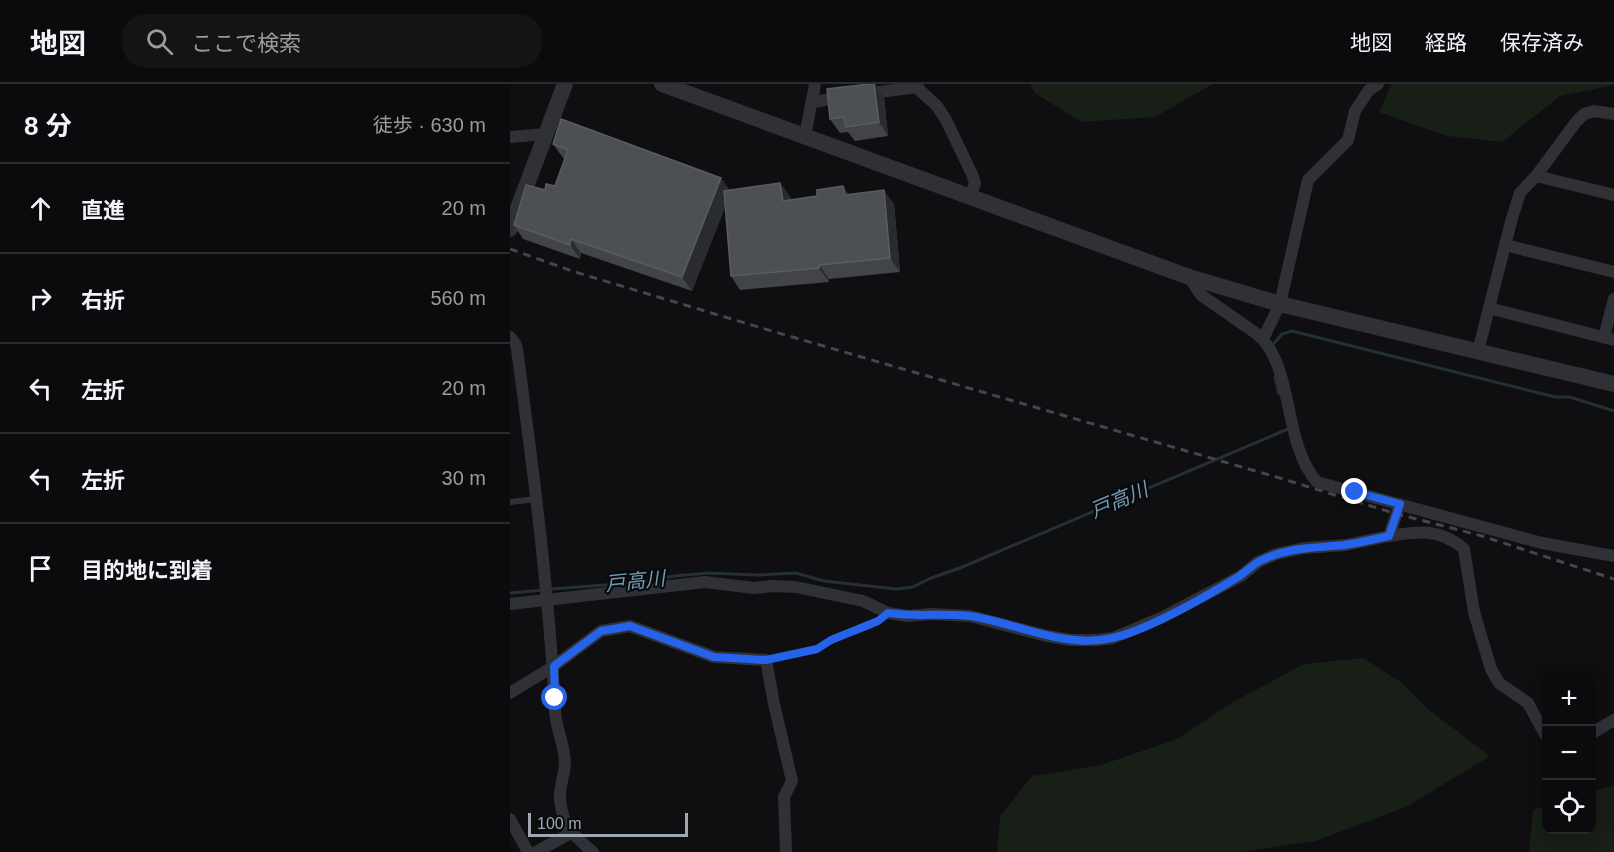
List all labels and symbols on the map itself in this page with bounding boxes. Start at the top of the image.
water label: 戸高川 [1087,477,1153,522]
route end [1341,478,1367,504]
water label: 戸高川 [604,567,668,595]
route start [541,684,567,710]
scale bar [528,810,688,838]

